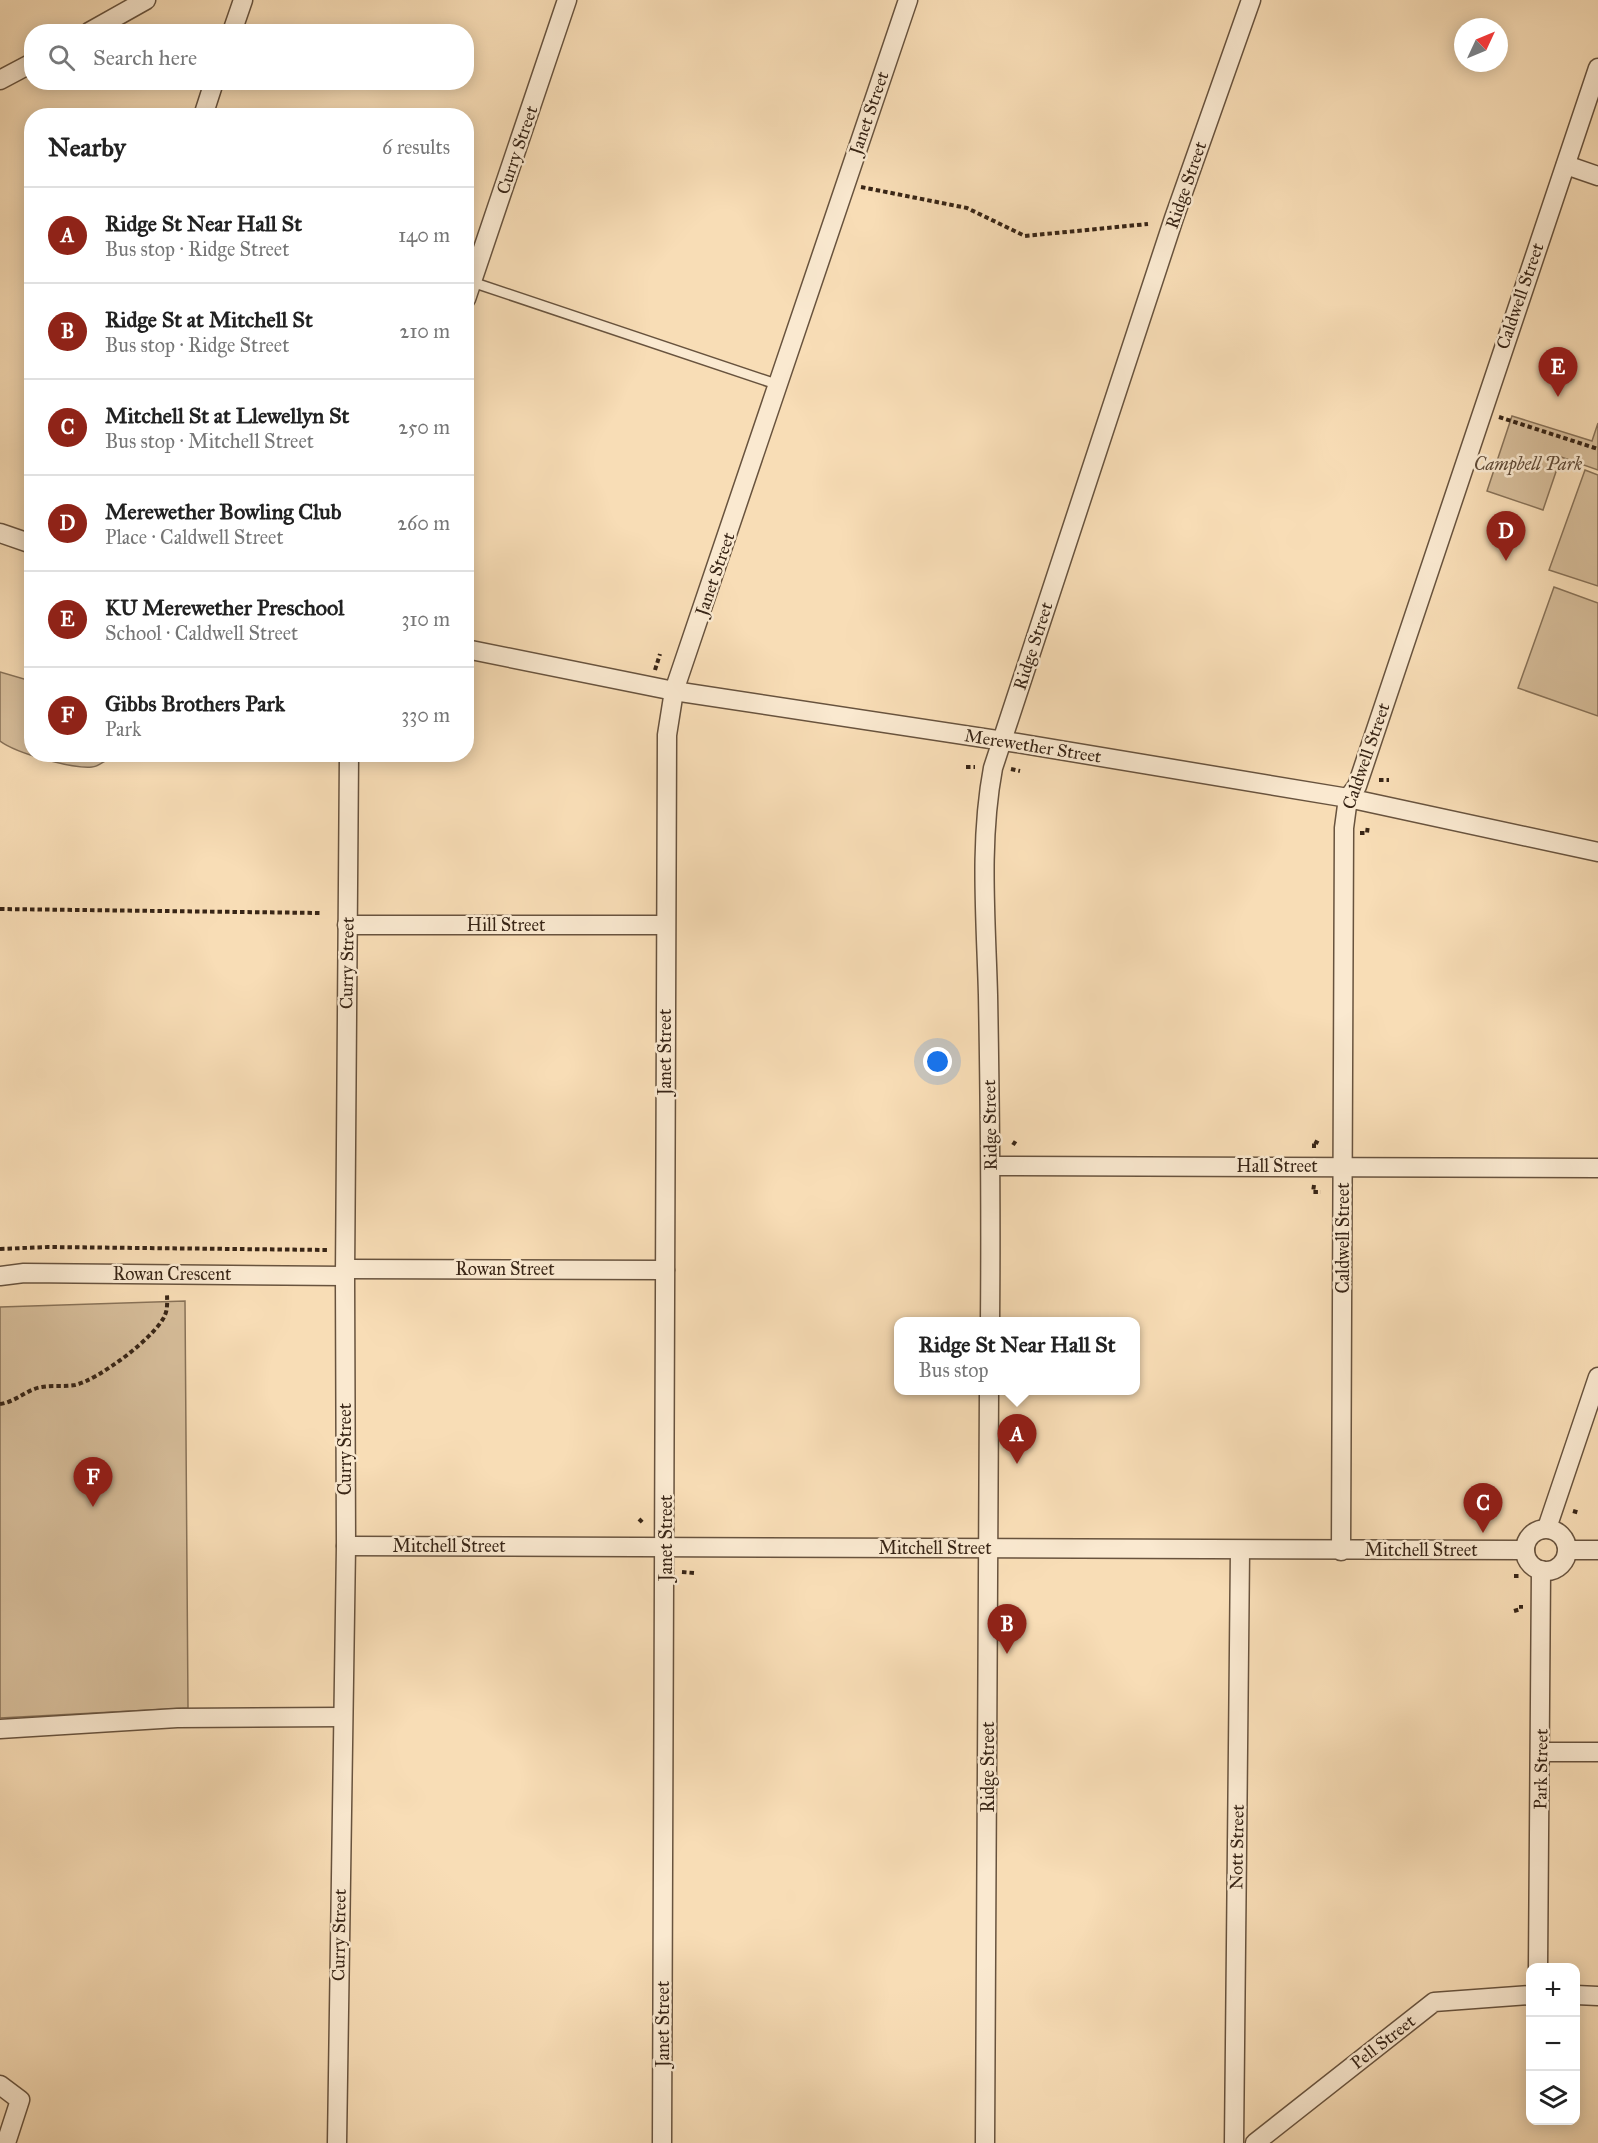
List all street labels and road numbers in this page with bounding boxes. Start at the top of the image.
street label: Janet Street [844,68,895,160]
street label: Curry Street [492,102,543,197]
street label: Ridge Street [1161,138,1212,232]
street label: Caldwell Street [1492,239,1549,352]
street label: Janet Street [690,529,741,621]
street label: Ridge Street [1008,599,1059,693]
street label: Caldwell Street [1338,699,1395,812]
street label: Merewether Street [963,724,1104,768]
street label: Hill Street [467,914,546,936]
street label: Curry Street [335,916,359,1009]
street label: Janet Street [654,1008,677,1097]
street label: Ridge Street [978,1079,1003,1171]
street label: Hall Street [1236,1155,1318,1177]
street label: Caldwell Street [1332,1182,1354,1294]
street label: Rowan Street [455,1258,555,1280]
street label: Rowan Crescent [113,1263,232,1285]
street label: Curry Street [334,1402,356,1495]
street label: Janet Street [655,1494,678,1583]
street label: Mitchell Street [392,1535,506,1557]
street label: Mitchell Street [878,1537,992,1559]
street label: Mitchell Street [1364,1539,1478,1561]
street label: Ridge Street [977,1721,1000,1813]
street label: Park Street [1529,1728,1553,1810]
street label: Nott Street [1225,1803,1249,1890]
street label: Curry Street [327,1888,351,1981]
street label: Janet Street [652,1980,675,2069]
street label: Pell Street [1346,2010,1420,2074]

